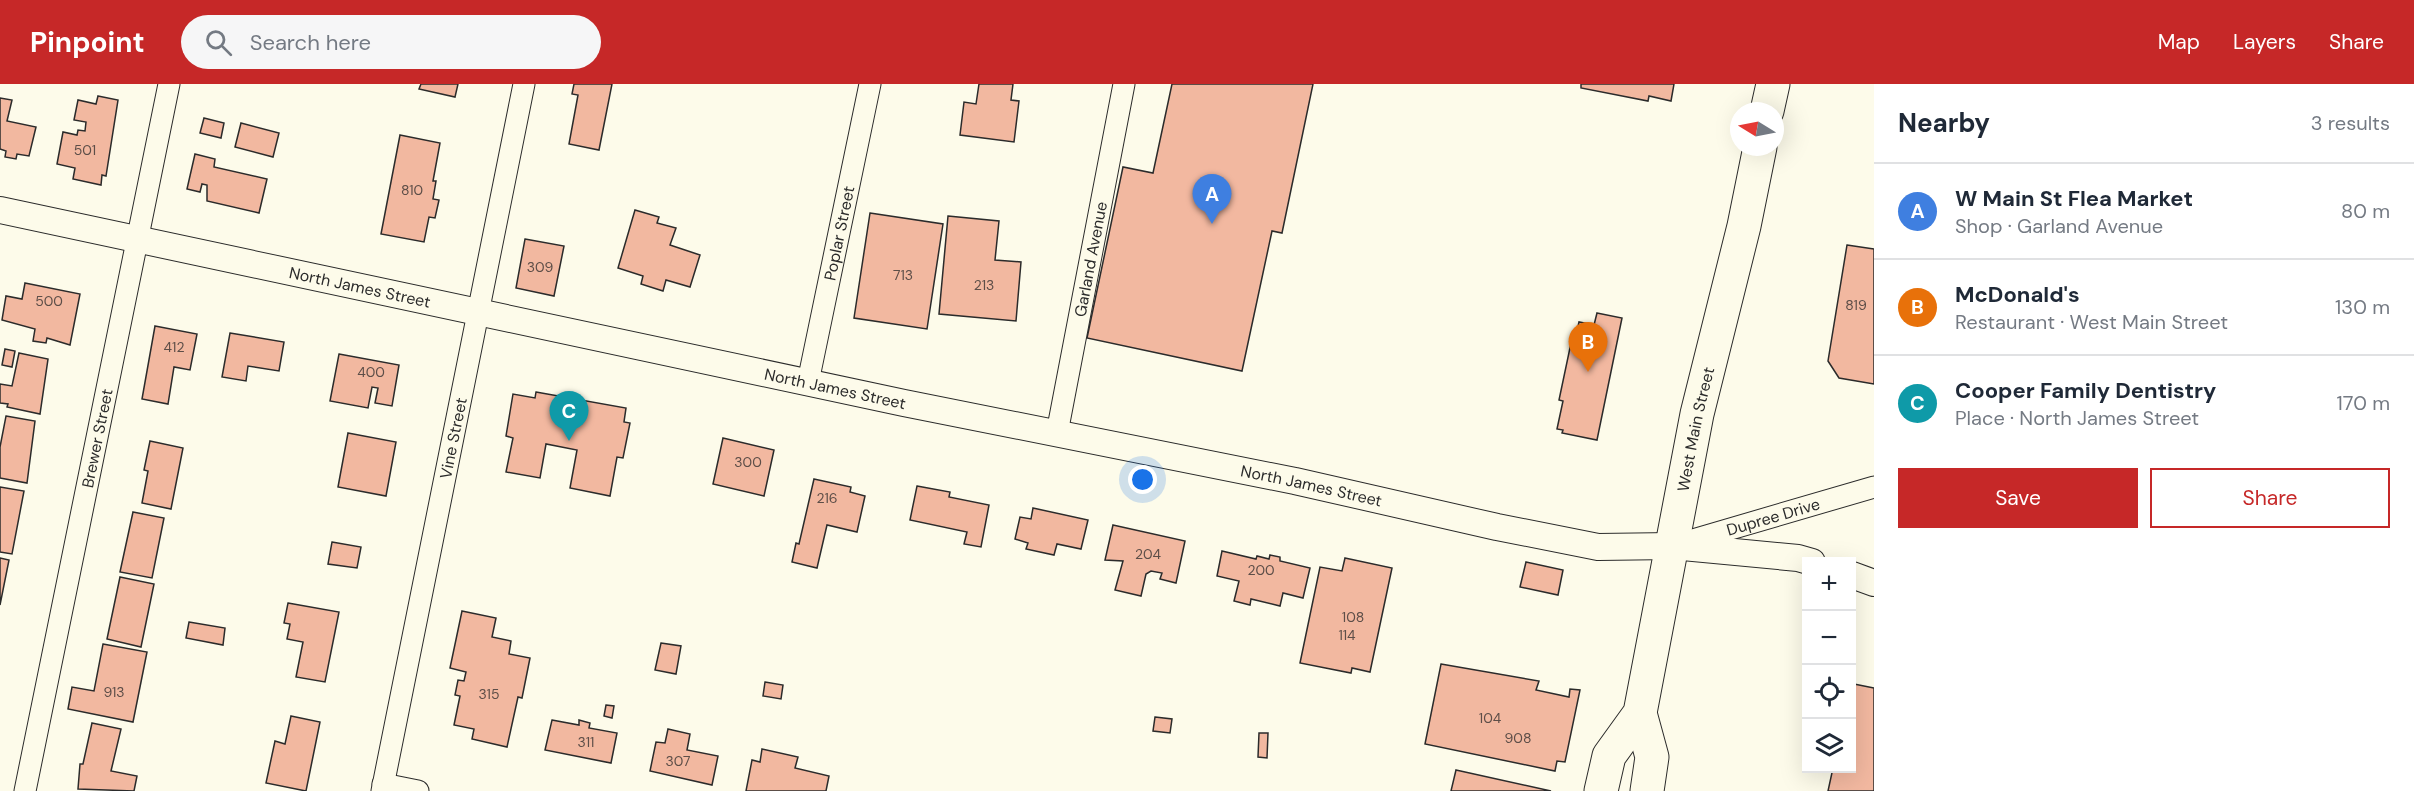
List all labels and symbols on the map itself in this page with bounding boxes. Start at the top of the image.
north arrow [1730,102,1784,156]
house number: 501 [74,141,96,159]
pin: A [1192,174,1232,224]
house number: 810 [401,181,423,199]
street label: Poplar Street [819,184,860,283]
street label: Garland Avenue [1070,200,1112,319]
house number: 309 [527,258,554,276]
street label: North James Street [287,262,432,313]
house number: 713 [893,266,913,284]
house number: 213 [974,276,994,294]
house number: 500 [35,292,63,310]
house number: 819 [1845,296,1867,314]
pin: B [1568,322,1608,372]
house number: 412 [164,338,184,356]
house number: 400 [357,363,385,381]
street label: North James Street [762,363,908,414]
street label: West Main Street [1672,365,1719,493]
street label: Brewer Street [77,387,118,490]
pin: C [550,392,588,441]
street label: Vine Street [435,396,472,481]
house number: 300 [734,453,762,471]
street label: North James Street [1239,460,1384,511]
your location [1128,465,1157,494]
house number: 216 [816,489,838,507]
street label: Dupree Drive [1724,493,1822,541]
house number: 204 [1135,545,1161,563]
house number: 200 [1247,561,1275,579]
house number: 108 [1342,608,1364,626]
house number: 114 [1338,626,1356,644]
house number: 913 [103,683,125,701]
house number: 315 [479,685,499,703]
house number: 104 [1479,709,1502,727]
house number: 908 [1505,729,1531,747]
house number: 311 [578,733,594,751]
house number: 307 [665,752,691,770]

